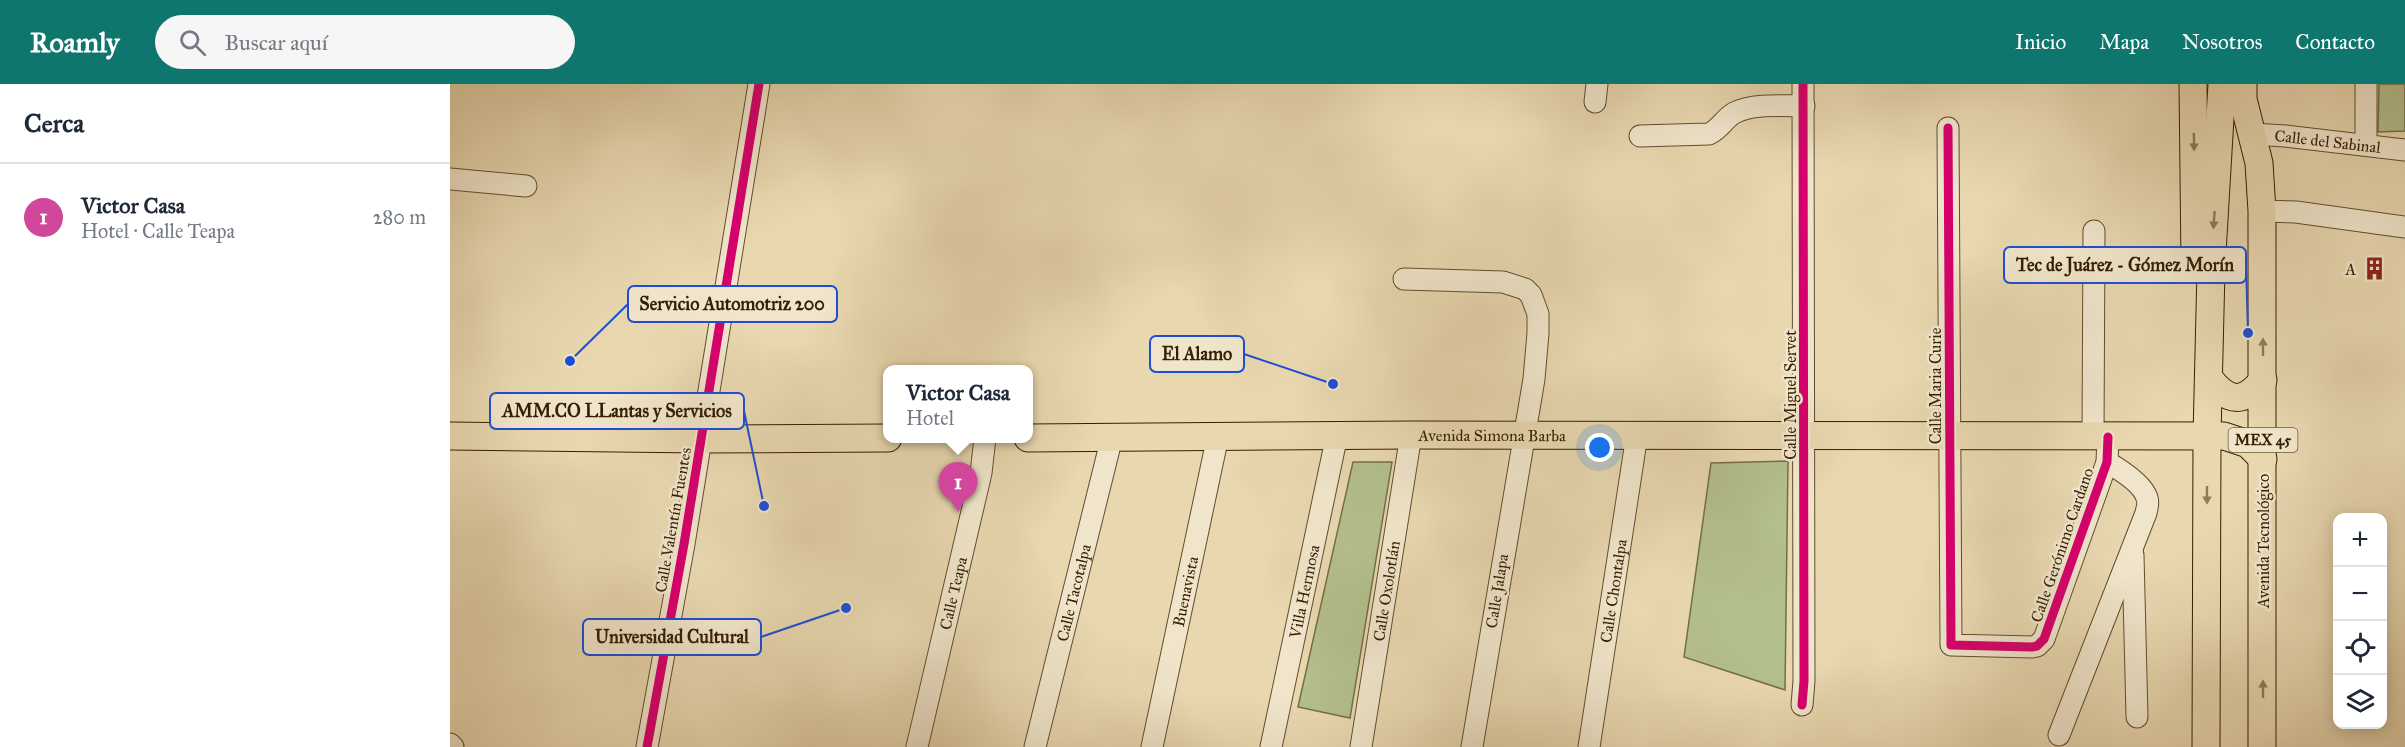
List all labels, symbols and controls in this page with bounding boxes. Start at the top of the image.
search box [155,15,575,69]
text: Roamly [30,25,119,60]
icon: search [176,26,209,59]
text: Buscar aquí [224,29,328,56]
text: Inicio [2015,29,2066,55]
text: Mapa [2099,29,2149,55]
text: Nosotros [2182,29,2262,55]
text: Contacto [2295,29,2375,55]
text: Cerca [24,107,84,139]
street label: Calle del Sabinal [2274,126,2382,157]
one-way arrow [2189,133,2198,152]
text: Victor Casa [81,192,185,219]
text: 1 [40,205,47,229]
text: 280 m [373,205,426,229]
one-way arrow [2209,211,2219,230]
text: Hotel · Calle Teapa [81,219,235,243]
callout: Tec de Juárez - Gómez Morín [2004,247,2246,283]
text: Tec de Juárez - Gómez Morín [2015,254,2234,277]
building icon: A [2361,256,2387,282]
place label: A [2344,260,2356,279]
callout: Servicio Automotriz 200 [628,286,837,322]
text: Servicio Automotriz 200 [639,293,825,315]
street label: Calle Maria Curie [1926,327,1945,444]
street label: Calle Miguel Servet [1781,330,1801,460]
callout: El Alamo [1150,336,1244,372]
one-way arrow [2258,337,2268,356]
text: El Alamo [1162,343,1232,365]
popup [883,365,1033,443]
text: Victor Casa [906,379,1010,406]
callout: AMM.CO LLantas y Servicios [490,393,744,429]
text: AMM.CO LLantas y Servicios [501,400,732,423]
text: Hotel [906,406,954,430]
street label: Avenida Simona Barba [1417,426,1566,445]
road number: MEX 45 [2228,428,2298,452]
your location [1585,433,1614,462]
street label: Calle Valentín Fuentes [651,446,695,594]
pin: 1 [938,462,978,512]
street label: Calle Gerónimo Cardano [2027,465,2097,625]
street label: Avenida Tecnológico [2254,474,2274,609]
one-way arrow [2202,485,2212,504]
map controls [2333,513,2387,729]
button: + [2333,513,2387,567]
street label: Calle Chontalpa [1596,538,1630,644]
street label: Calle Oxolotlán [1369,539,1403,643]
street label: Calle Tacotalpa [1052,542,1095,643]
street label: Villa Hermosa [1285,543,1323,641]
street label: Calle Jalapa [1482,552,1513,630]
street label: Buenavista [1168,554,1202,628]
street label: Calle Teapa [935,555,971,631]
button: − [2333,567,2387,621]
callout: Universidad Cultural [583,619,761,655]
button: locate [2333,621,2387,675]
text: Universidad Cultural [595,626,750,648]
button: layers [2333,675,2387,729]
one-way arrow [2258,679,2267,698]

